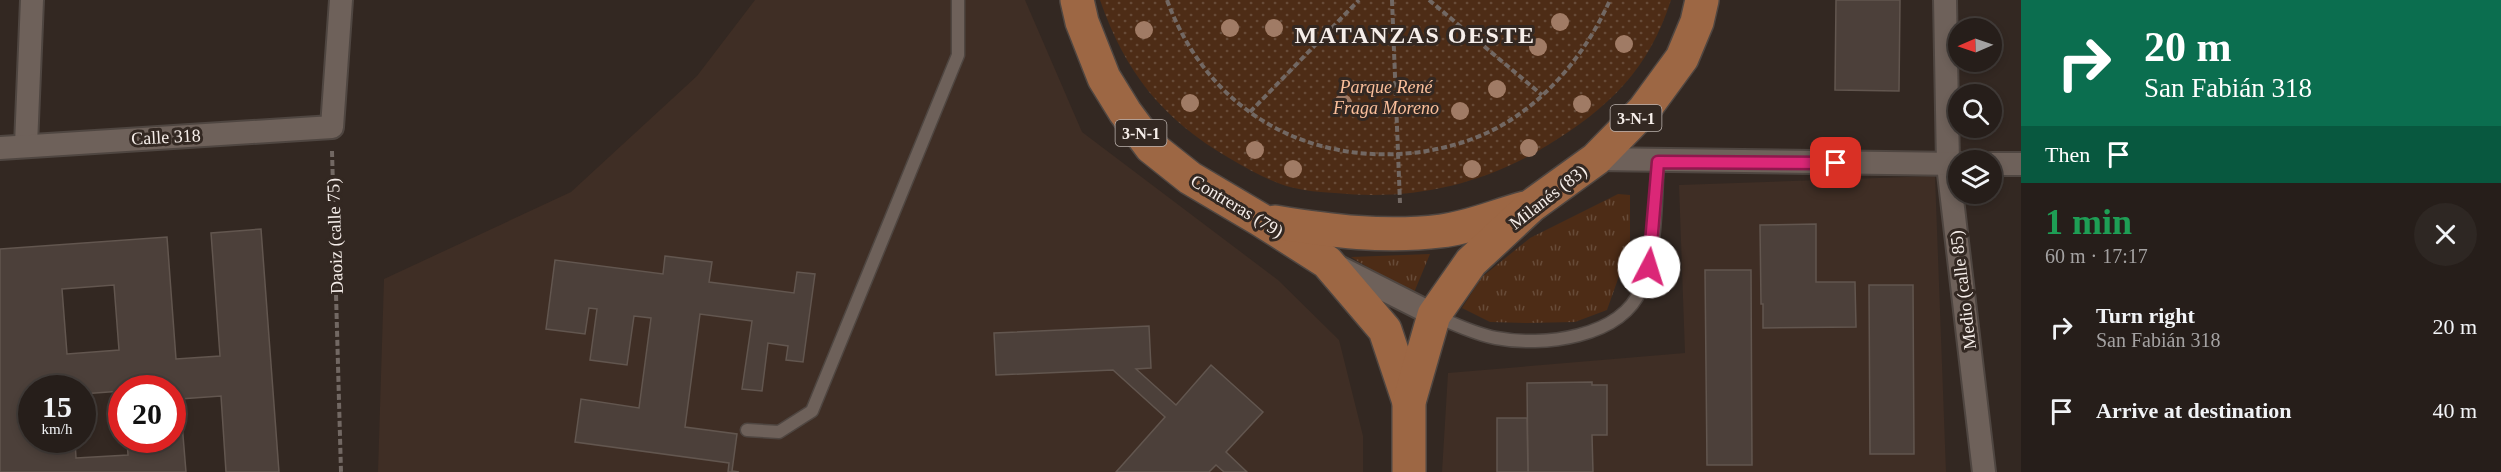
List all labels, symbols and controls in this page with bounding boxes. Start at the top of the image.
north arrow [1948,18,2002,72]
map controls [1948,18,2002,204]
district label: MATANZAS OESTE [1295,22,1535,48]
icon: right [2045,24,2123,102]
text: 20 m [2144,24,2232,70]
text: San Fabián 318 [2144,73,2312,103]
park label: Parque René Fraga Moreno [1332,77,1439,118]
button: search [1948,84,2002,138]
road number: 3-N-1 [1610,105,1662,131]
road number: 3-N-1 [1116,120,1166,146]
street label: Calle 318 [131,125,201,149]
pin [1810,137,1861,188]
icon: arrive [2102,138,2135,171]
text: Then [2045,142,2090,167]
icon: arrive [1819,146,1852,179]
button: layers [1948,150,2002,204]
street label: Milanés (83) [1505,161,1591,234]
street label: Contreras (79) [1187,171,1287,242]
street label: Daoiz (calle 75) [323,178,348,294]
text: 1 min [2045,202,2132,242]
button: close [2414,203,2477,266]
street label: Medio (calle 85) [1946,229,1981,351]
position arrow [1617,235,1681,299]
text: 60 m · 17:17 [2045,245,2148,267]
text: Turn right [2096,303,2195,328]
icon: right [2045,311,2078,344]
text: 20 m [2432,314,2477,339]
text: San Fabián 318 [2096,329,2220,351]
speed limit sign: 20 [108,375,186,453]
text: 15 [42,390,72,423]
icon: arrive [2045,395,2078,428]
text: Arrive at destination [2096,398,2292,423]
text: 40 m [2432,398,2477,423]
text: km/h [42,421,72,437]

